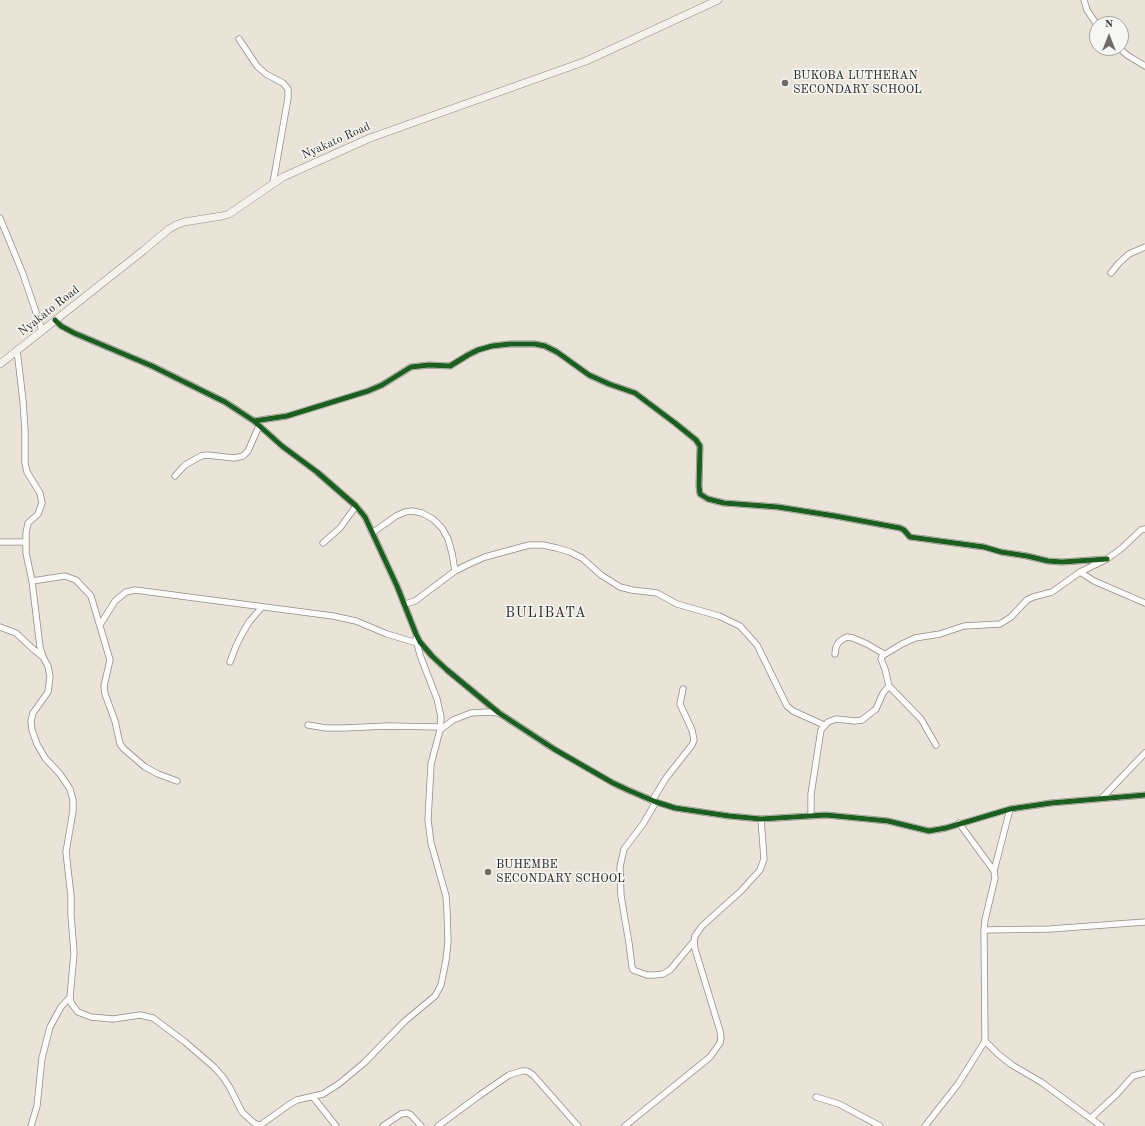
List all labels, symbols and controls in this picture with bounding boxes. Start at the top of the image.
north arrow [1089,16,1129,56]
text: N [1105,19,1113,30]
place label: BUKOBA LUTHERAN SECONDARY SCHOOL [793,69,922,97]
marker: BUKOBA LUTHERAN SECONDARY SCHOOL [780,78,790,88]
street label: Nyakato Road [299,119,373,163]
street label: Nyakato Road [16,283,82,339]
district label: BULIBATA [505,605,587,621]
place label: BUHEMBE SECONDARY SCHOOL [496,858,625,886]
marker: BUHEMBE SECONDARY SCHOOL [483,867,493,877]

